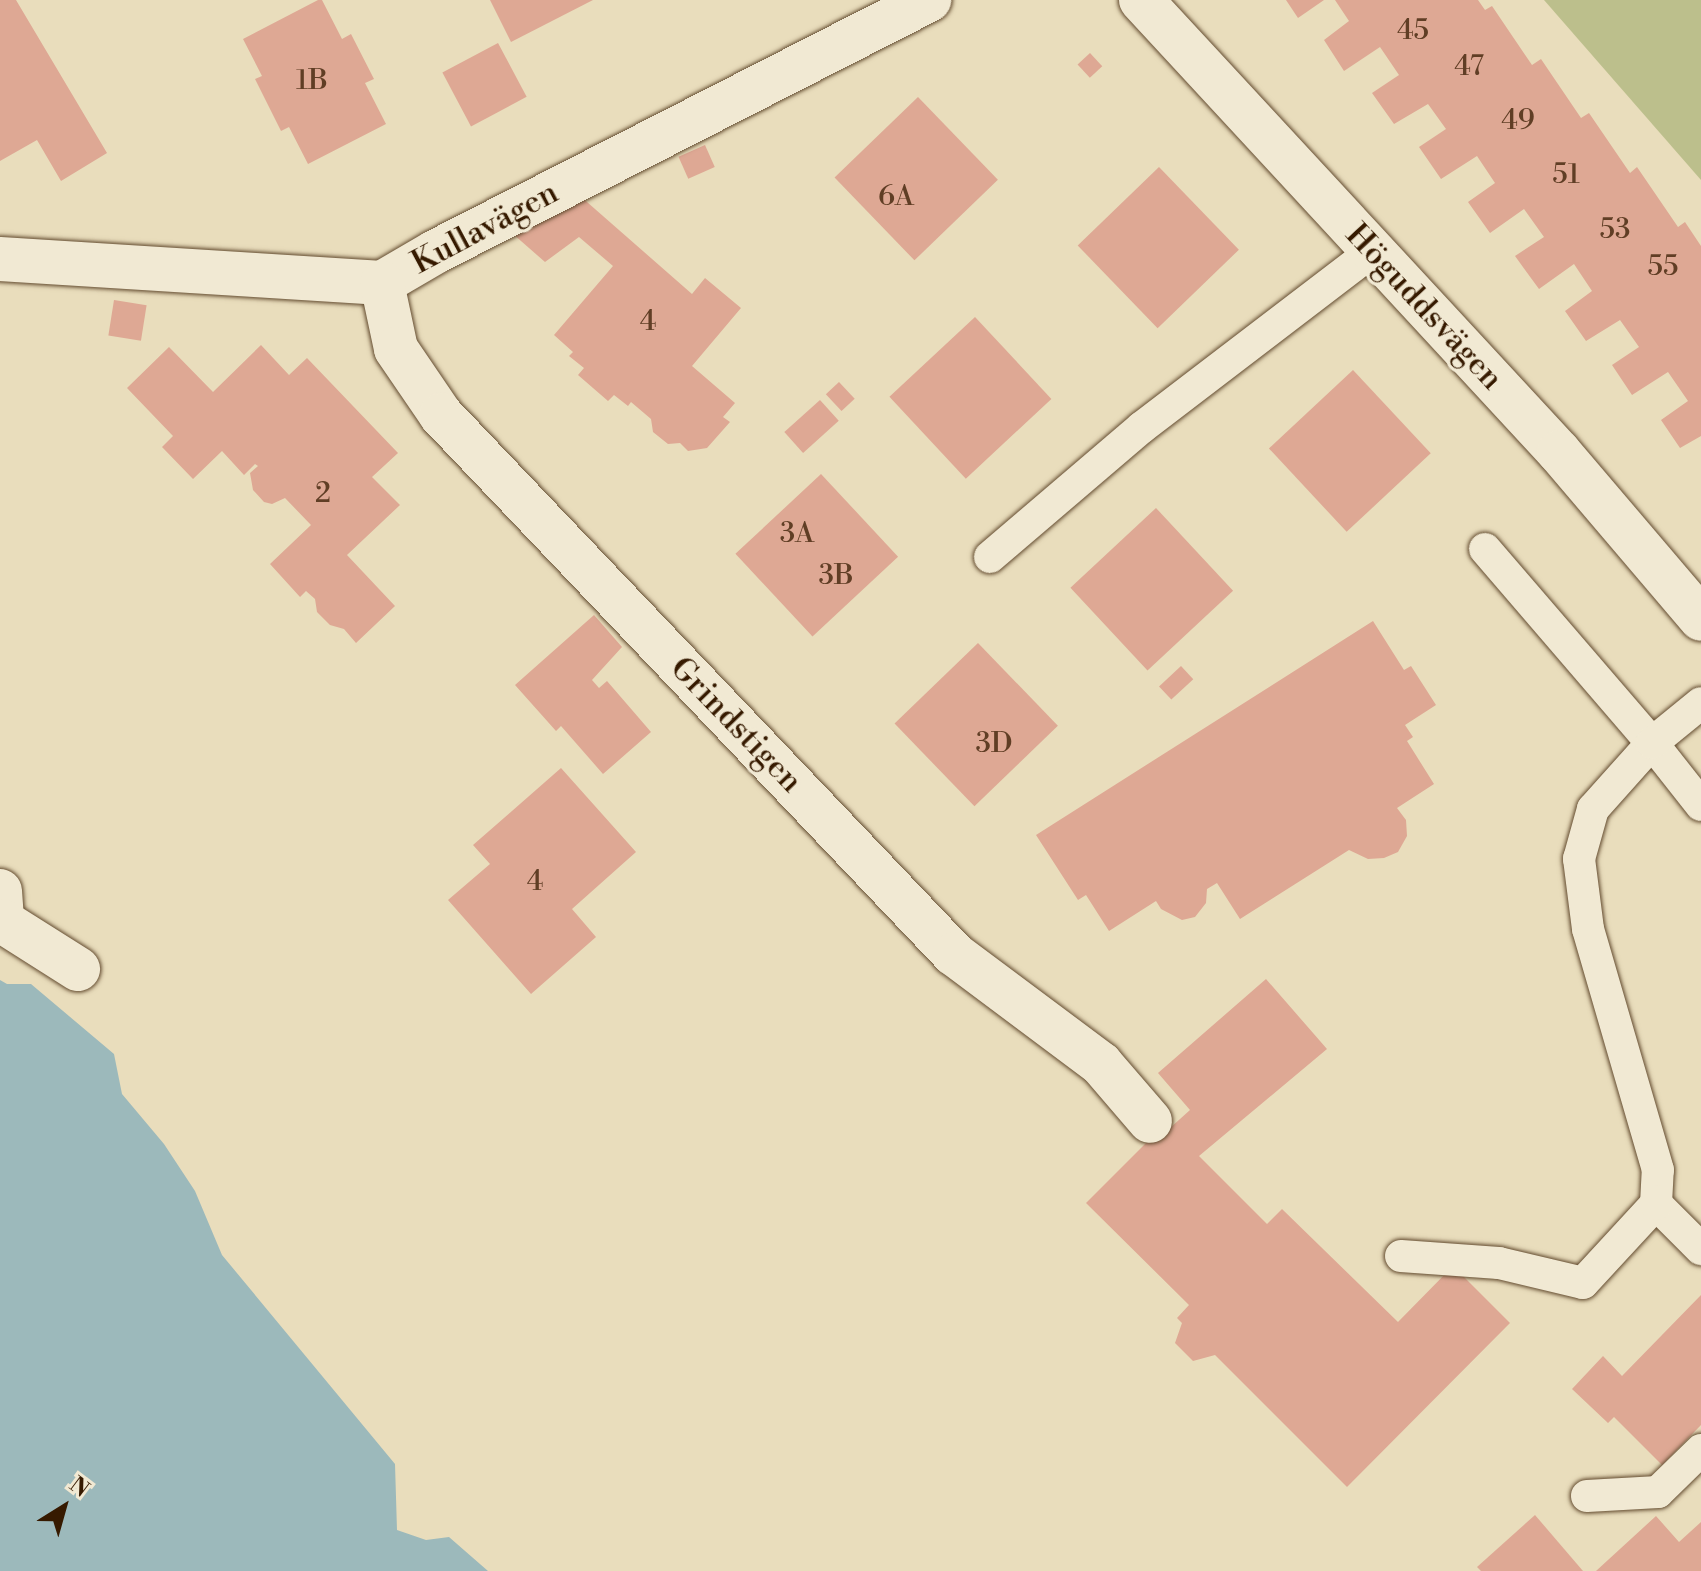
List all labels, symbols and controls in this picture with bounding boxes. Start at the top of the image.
house number: 45 [1397,14,1429,48]
house number: 47 [1454,50,1484,84]
house number: 1B [296,64,328,98]
house number: 49 [1501,104,1535,138]
house number: 51 [1552,158,1580,192]
street label: Kullavägen [405,173,565,283]
house number: 6A [878,180,914,214]
house number: 53 [1600,213,1630,247]
street label: Höguddsvägen [1337,216,1511,398]
house number: 55 [1648,250,1678,284]
house number: 4 [640,305,656,339]
house number: 2 [315,477,331,511]
house number: 3A [780,517,814,551]
house number: 3B [818,559,854,593]
street label: Grindstigen [662,649,810,801]
house number: 3D [975,727,1013,761]
house number: 4 [527,865,543,899]
north arrow [24,1467,104,1547]
text: N [64,1471,94,1503]

